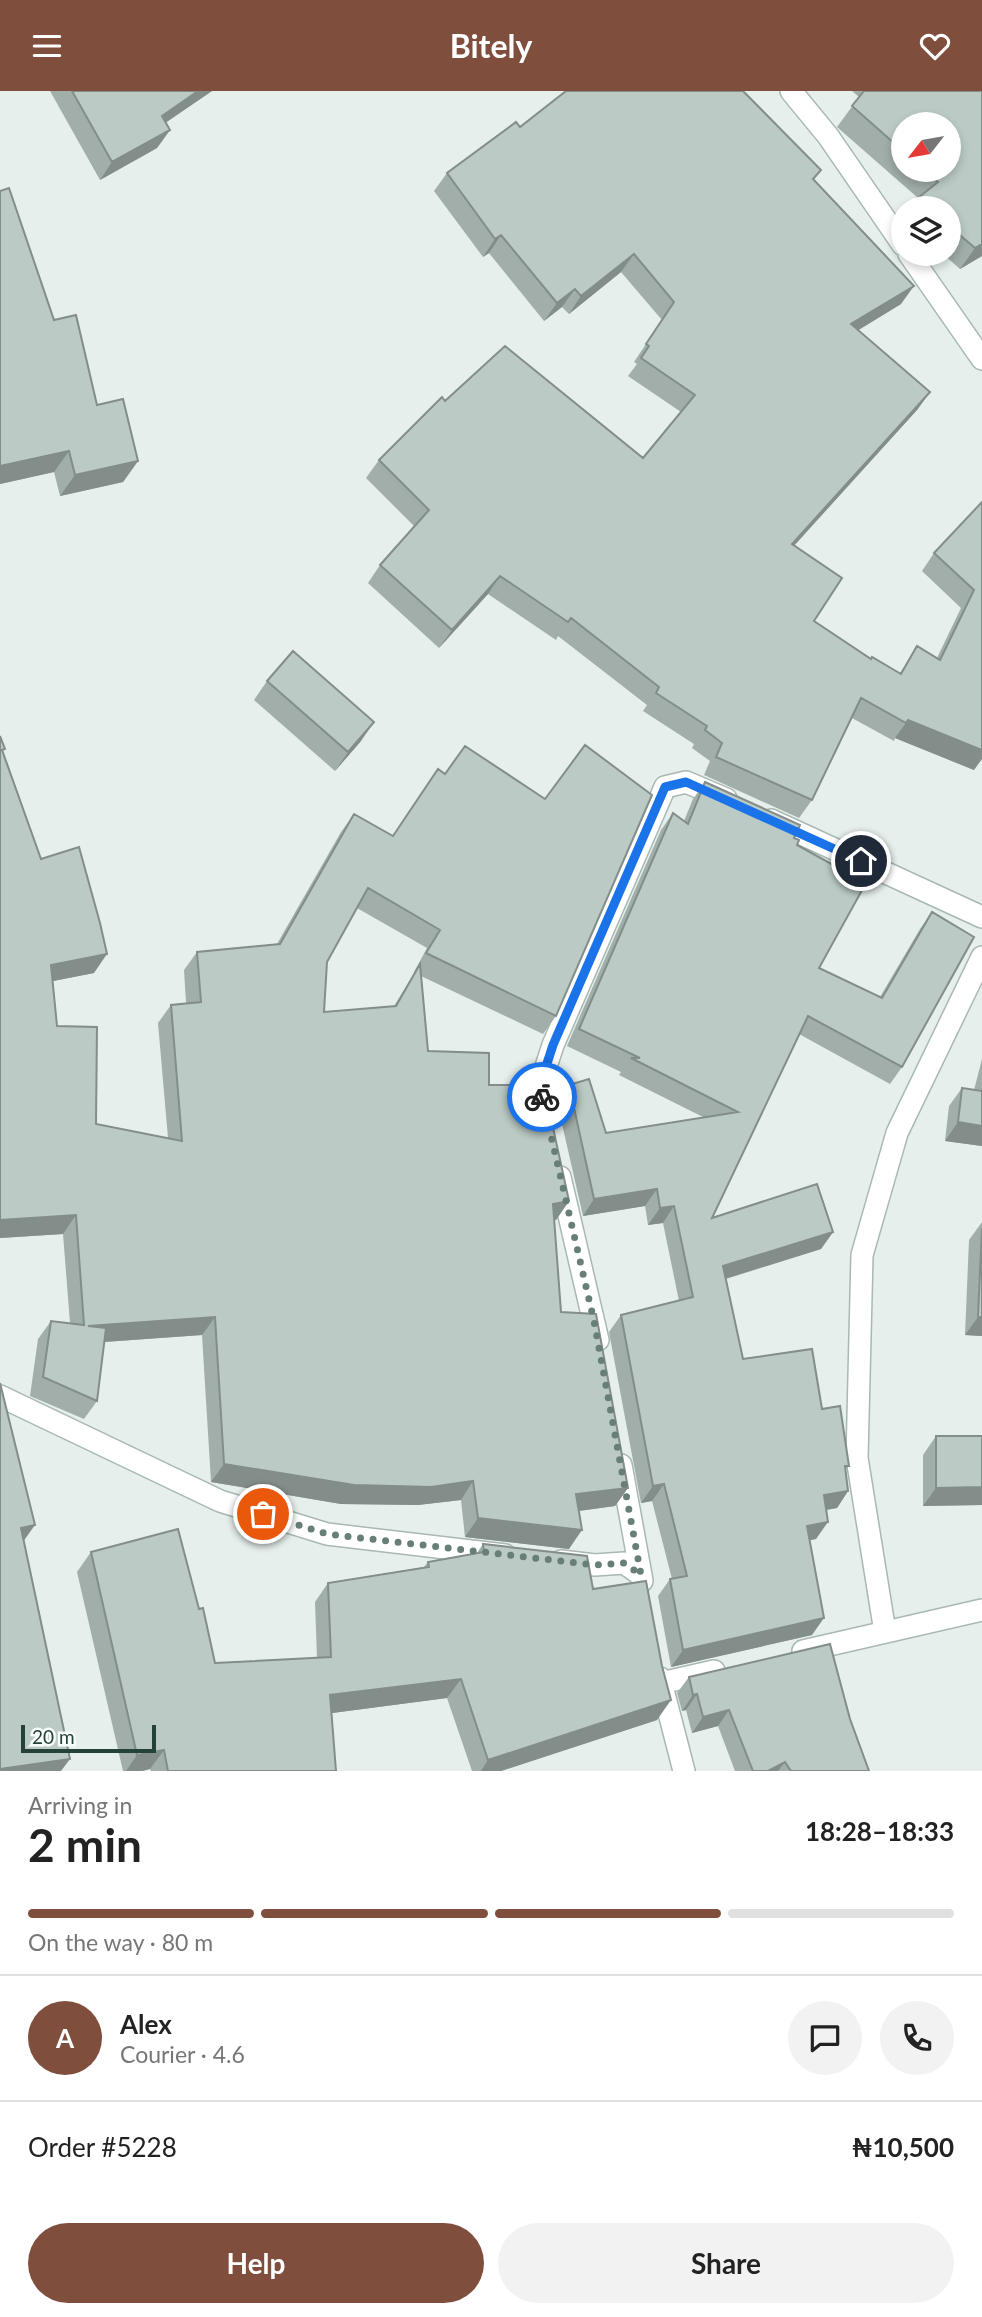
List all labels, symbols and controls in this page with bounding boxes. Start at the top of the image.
text: Bitely [450,26,532,65]
icon: menu [28,27,66,65]
icon: heart [916,27,954,65]
north arrow [891,112,961,182]
map controls [891,112,961,266]
button: layers [891,196,961,266]
pin [831,831,891,891]
icon: home [842,842,880,880]
courier [507,1062,577,1132]
icon: bike [523,1078,561,1116]
pin [233,1484,293,1544]
icon: bag [244,1495,282,1533]
scale bar [21,1722,156,1754]
text: 20 m [32,1725,75,1748]
text: Arriving in [28,1791,132,1819]
text: 18:28–18:33 [805,1815,954,1847]
text: 2 min [28,1817,142,1872]
text: On the way · 80 m [28,1928,213,1956]
button: chat [788,2001,862,2075]
button: phone [880,2001,954,2075]
text: Alex [120,2008,172,2040]
text: A [56,2022,74,2054]
text: Courier · 4.6 [120,2040,245,2068]
text: Order #5228 [28,2131,177,2163]
text: ₦10,500 [852,2131,954,2163]
button: Help [28,2223,484,2303]
button: Share [498,2223,954,2303]

